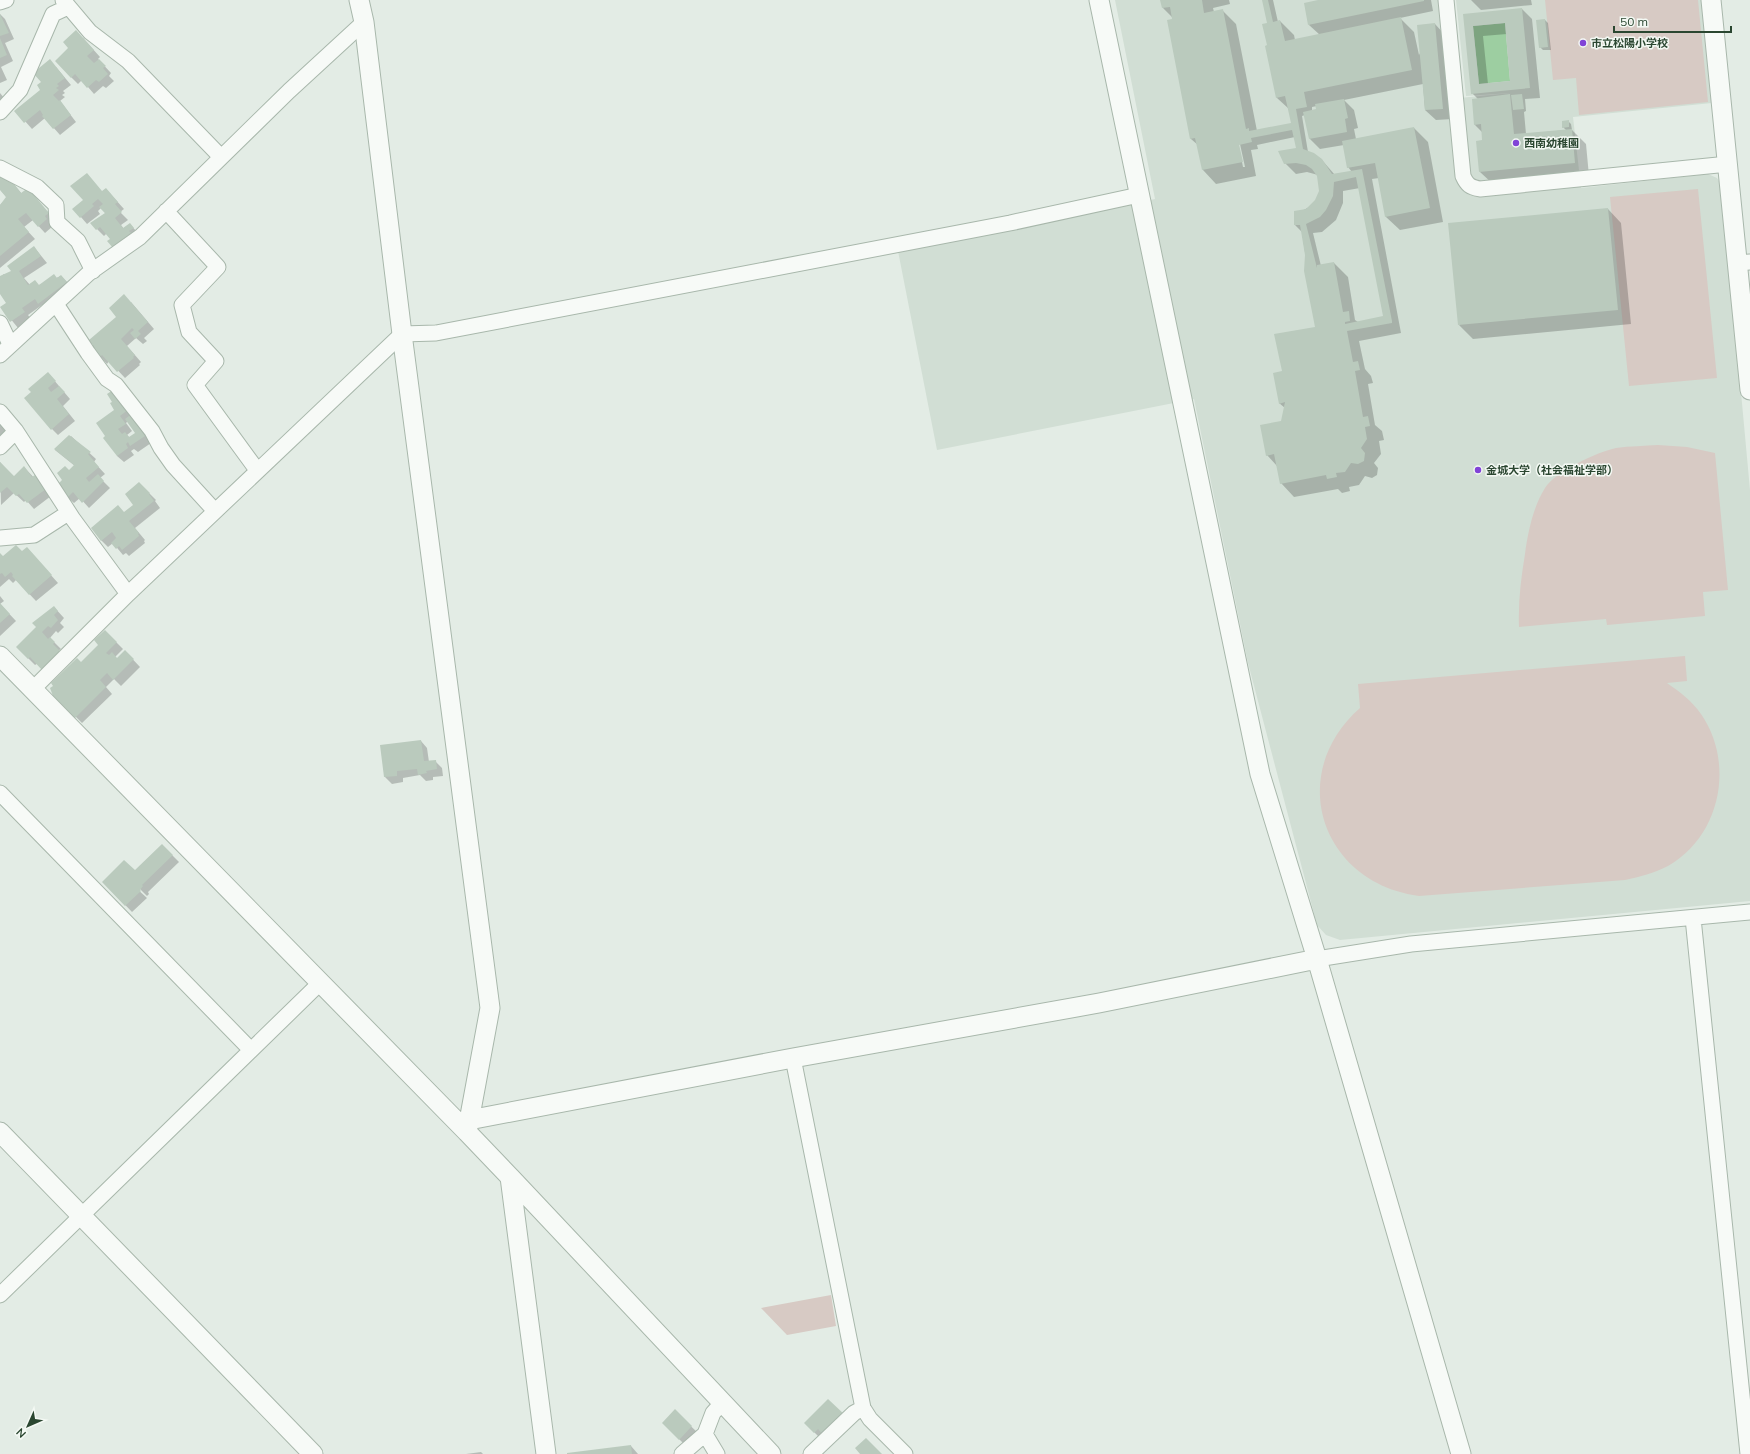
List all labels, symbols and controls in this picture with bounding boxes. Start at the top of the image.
scale bar [1614,8,1731,34]
text: 50 m [1620,14,1648,29]
place label: 市立松陽小学校 [1591,36,1668,50]
marker: 市立松陽小学校 [1578,38,1588,48]
place label: 西南幼稚園 [1524,136,1579,150]
marker: 西南幼稚園 [1511,138,1521,148]
place label: 金城大学（社会福祉学部） [1486,463,1618,477]
marker: 金城大学（社会福祉学部） [1473,465,1483,475]
north arrow [8,1406,48,1446]
text: N [13,1425,29,1441]

